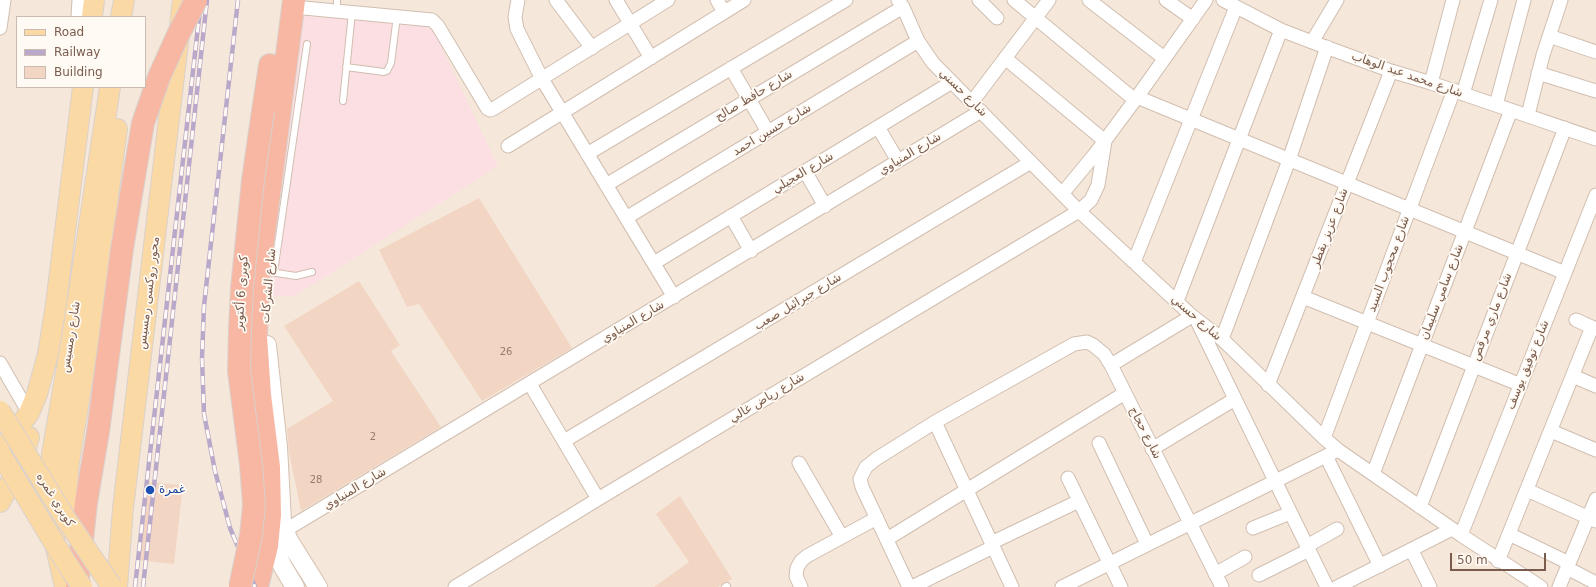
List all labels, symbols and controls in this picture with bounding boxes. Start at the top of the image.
legend [16,16,146,88]
text: Road [54,25,84,39]
text: Railway [54,45,100,59]
street label: شارع محمد عبد الوهاب [1349,49,1465,101]
text: Building [54,65,103,79]
street label: شارع حسني [936,66,990,120]
street label: شارع حافظ صالح [713,67,795,125]
street label: شارع حسين احمد [730,101,814,159]
street label: شارع المنياوي [876,130,944,178]
street label: شارع العجيلي [770,149,836,197]
street label: شارع عزيز بقطر [1308,186,1352,270]
street label: شارع محجوب السيد [1365,214,1413,314]
street label: محور روكسى رمسيس [135,236,163,350]
street label: شارع سامي سليمان [1417,242,1467,342]
street label: شارع الشركات [259,248,279,324]
street label: كوبرى 6 أكتوبر [232,255,252,331]
street label: شارع جبرائيل صعب [752,270,844,334]
street label: شارع ماري مرقص [1469,271,1515,363]
street label: شارع حسني [1168,292,1224,344]
street label: شارع المنياوي [599,298,667,346]
street label: شارع رمسيس [58,300,84,374]
street label: شارع توفيق يوسف [1503,318,1553,412]
house number: 26 [500,346,512,358]
street label: شارع رياض غالي [727,370,807,426]
street label: شارع حجاج [1126,404,1164,462]
house number: 2 [370,431,376,443]
street label: شارع المنياوي [321,465,389,513]
street label: كوبري غمره [33,470,77,530]
house number: 28 [310,474,322,486]
place label: غمرة [159,483,185,497]
marker: غمرة [144,484,156,496]
scale bar [1452,545,1548,571]
text: 50 m [1457,553,1488,567]

